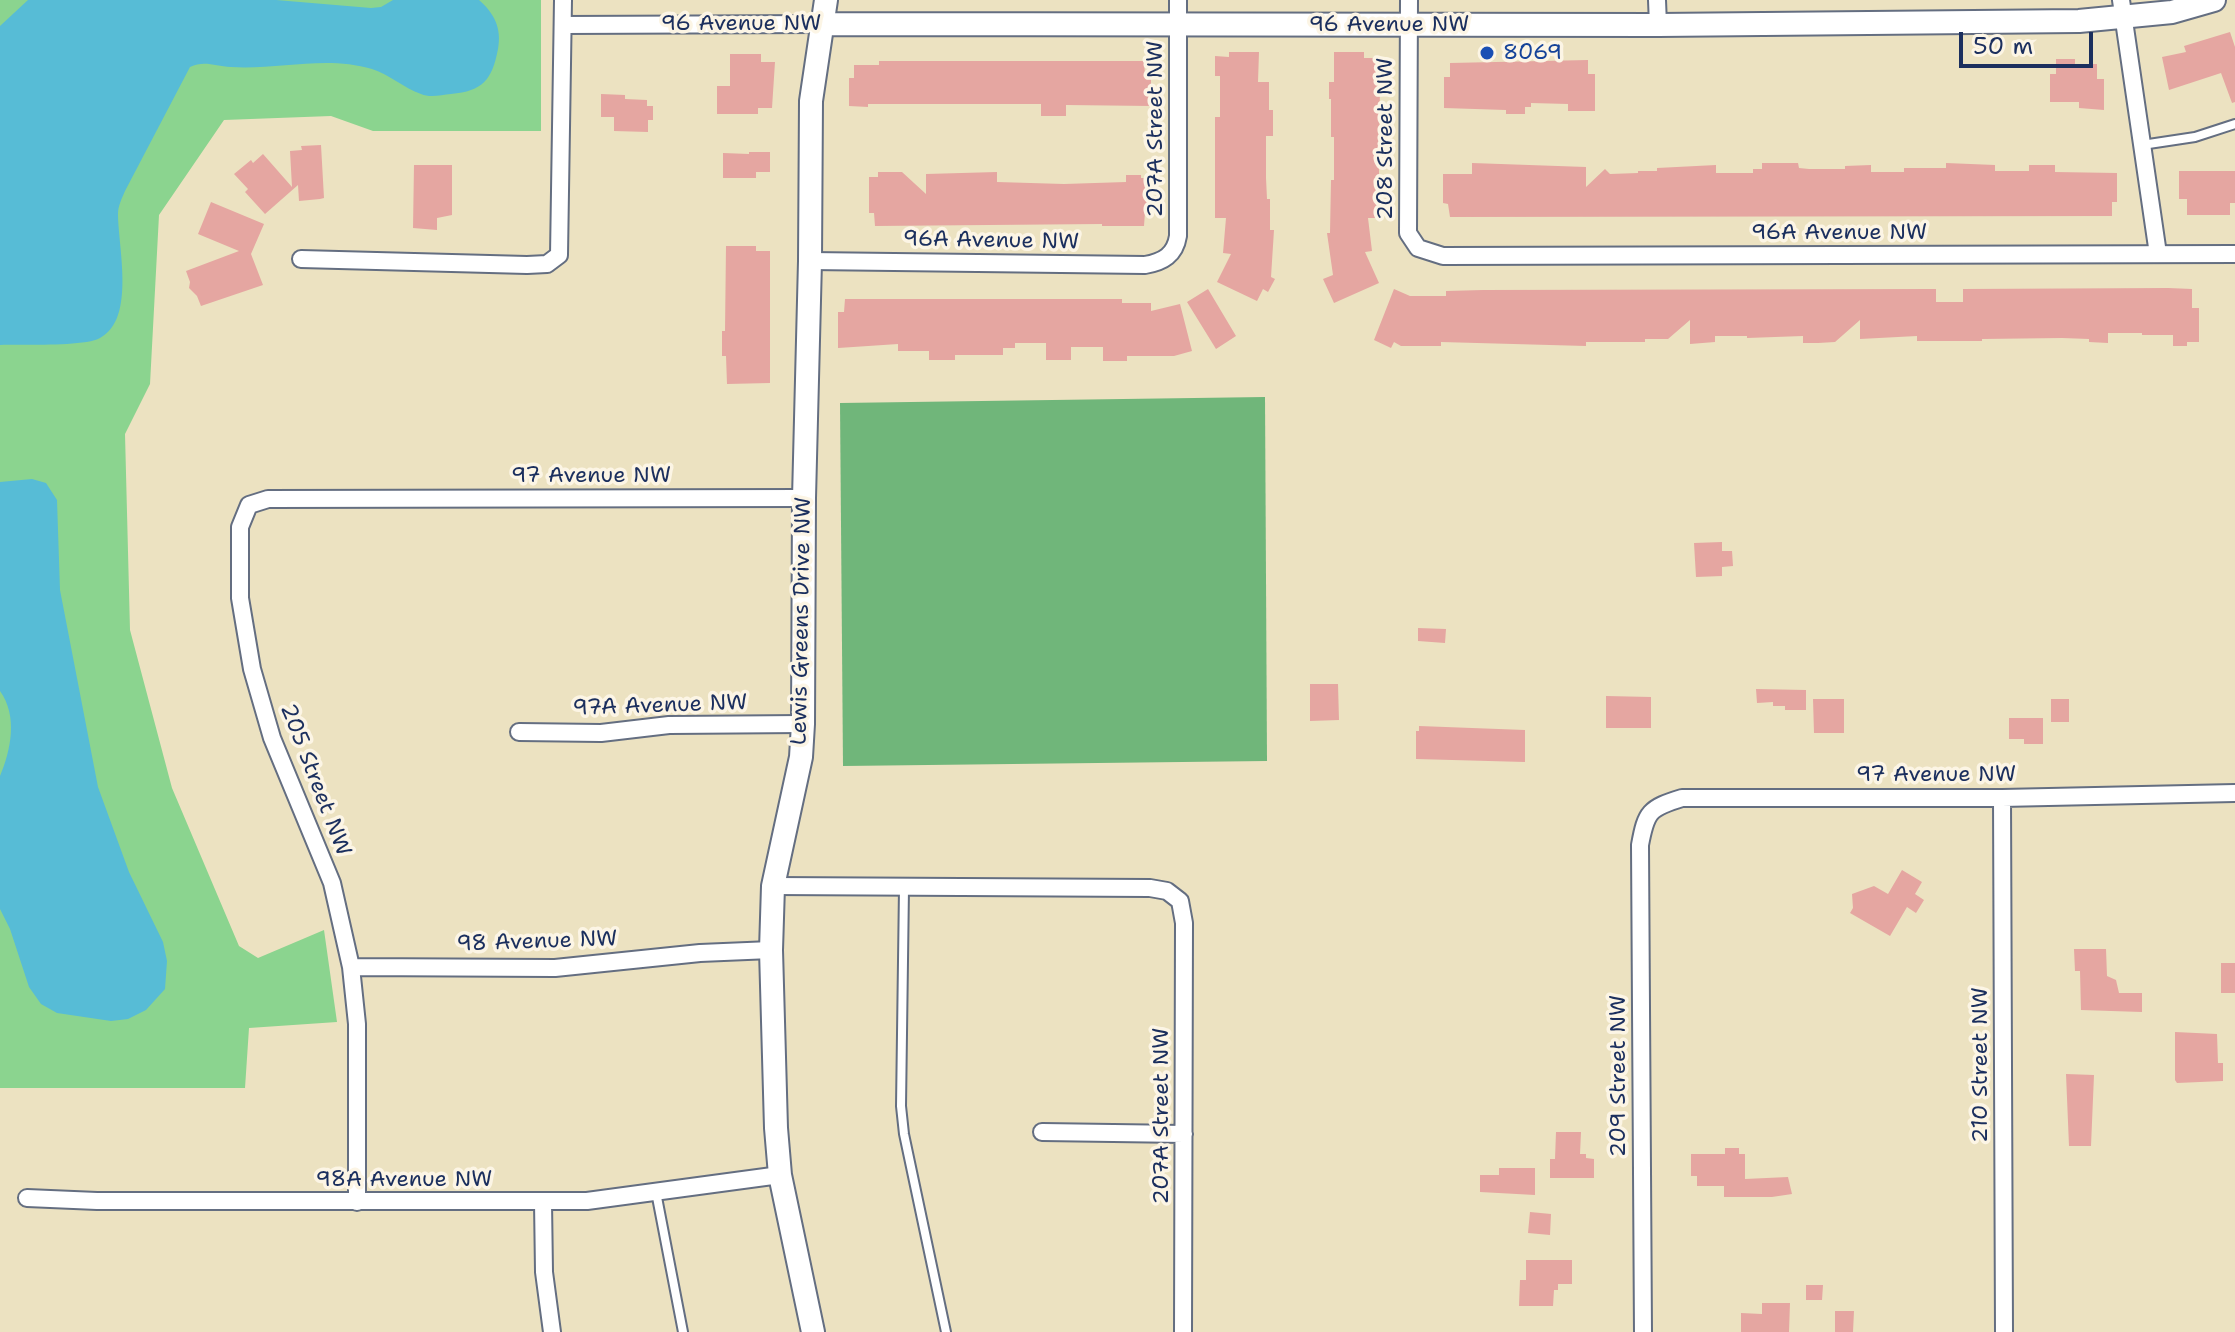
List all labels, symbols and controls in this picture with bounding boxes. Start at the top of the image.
street label: 96 Avenue NW [661,11,821,37]
street label: 96 Avenue NW [1309,12,1469,38]
scale bar [1963,16,2097,66]
text: 50 m [1973,30,2033,62]
place label: 8069 [1503,40,1562,66]
street label: 207A Street NW [1143,41,1169,217]
marker: 8069 [1478,44,1496,62]
street label: 208 Street NW [1373,58,1399,220]
street label: 96A Avenue NW [1751,220,1927,246]
street label: 96A Avenue NW [903,226,1079,256]
street label: 97 Avenue NW [511,463,671,489]
street label: Lewis Greens Drive NW [787,497,817,745]
street label: 97A Avenue NW [572,690,748,722]
street label: 205 Street NW [274,700,356,860]
street label: 97 Avenue NW [1856,762,2016,788]
street label: 98 Avenue NW [456,926,618,958]
street label: 210 Street NW [1968,987,1994,1143]
street label: 209 Street NW [1606,995,1632,1157]
street label: 207A Street NW [1149,1028,1175,1204]
street label: 98A Avenue NW [316,1167,492,1193]

